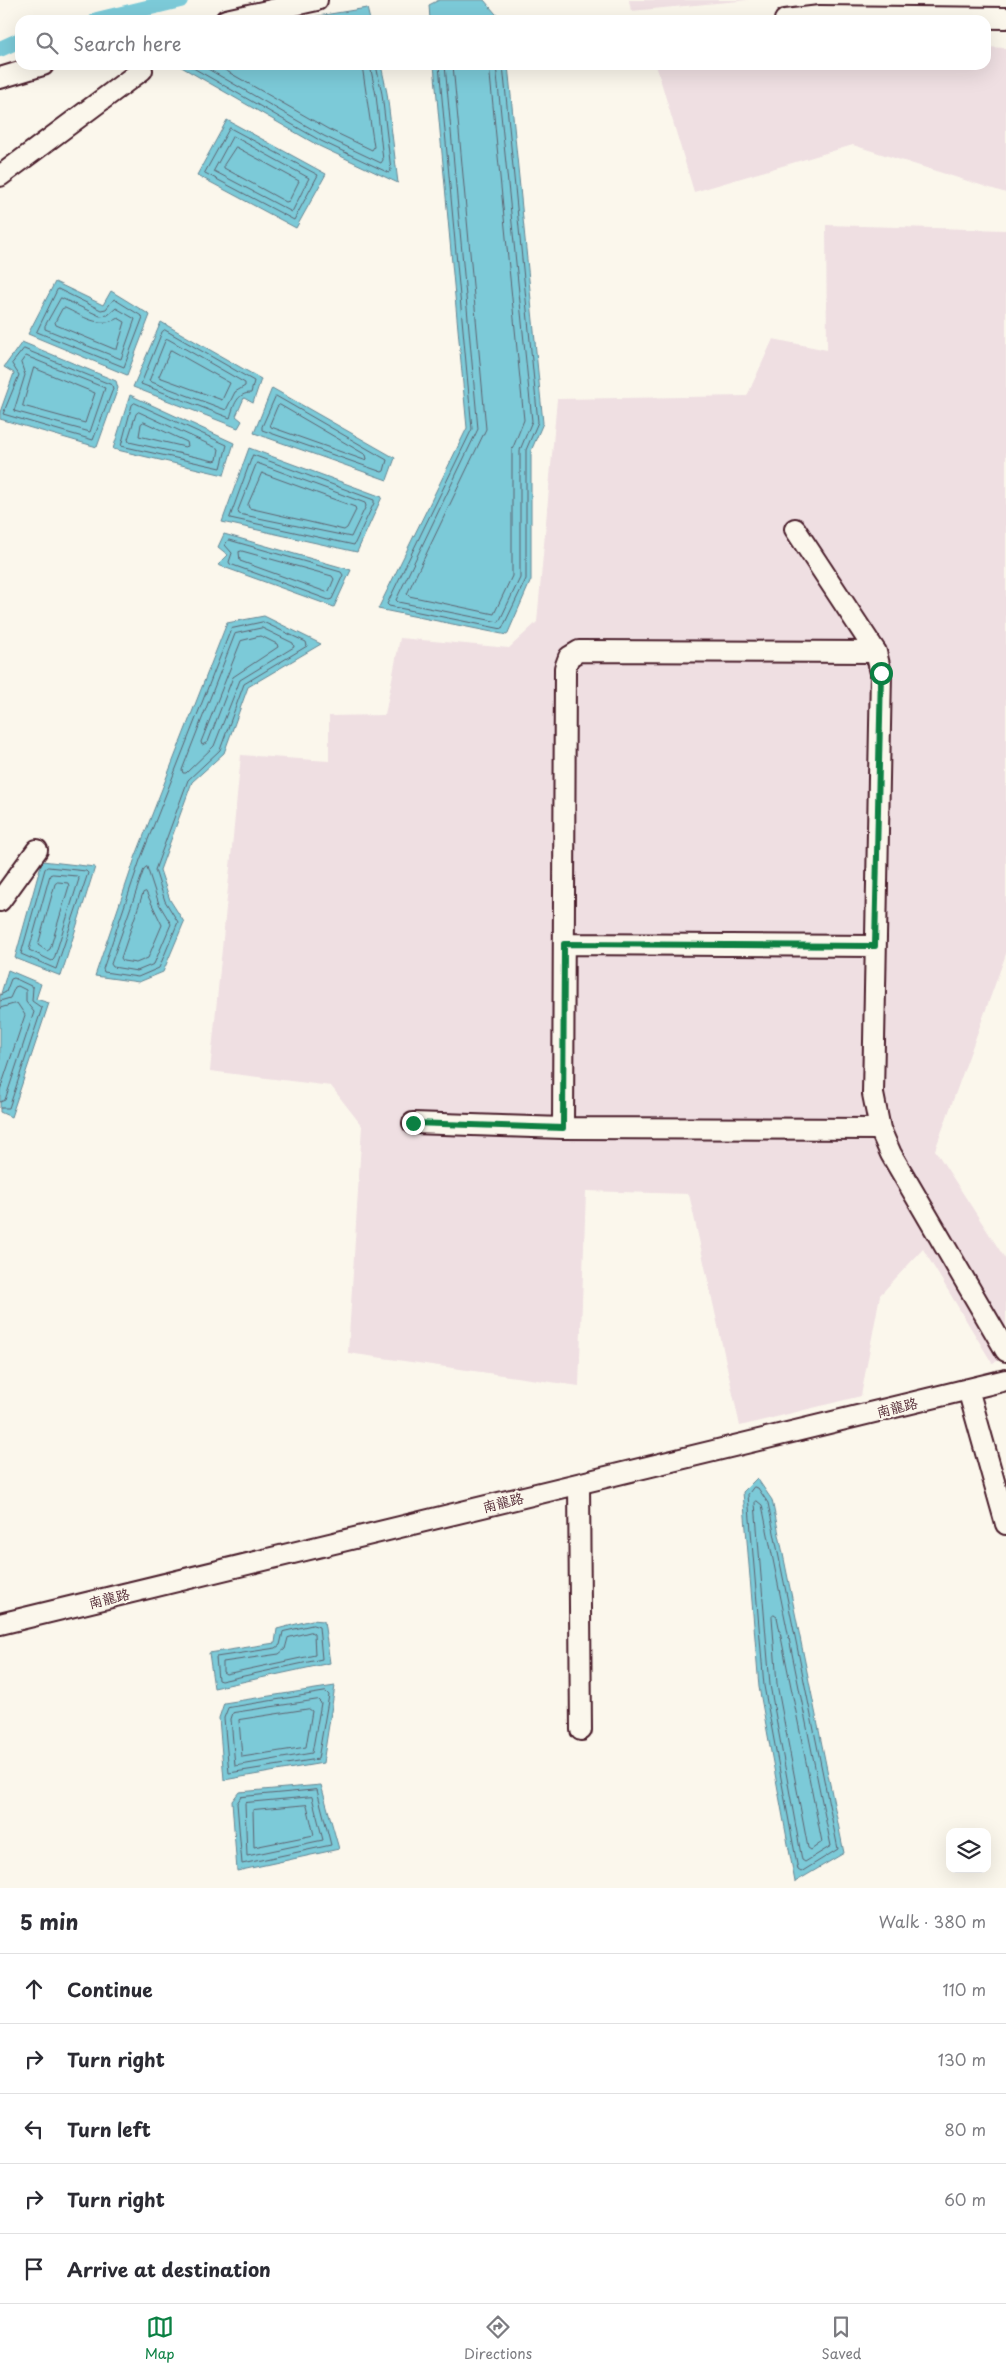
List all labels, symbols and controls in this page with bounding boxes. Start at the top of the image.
search box [15,15,991,70]
icon: search [33,29,61,57]
text: Search here [73,29,182,57]
route start [870,662,893,685]
route end [402,1112,425,1135]
street label: 南龍路 [874,1392,920,1422]
street label: 南龍路 [480,1487,526,1517]
street label: 南龍路 [86,1583,132,1613]
map controls [946,1828,991,1873]
button: layers [946,1828,991,1873]
text: 5 min [20,1905,78,1937]
text: Walk · 380 m [879,1909,986,1933]
icon: ahead [20,1975,48,2003]
text: Continue [67,1975,153,2003]
text: 110 m [943,1977,986,2001]
icon: right [20,2045,48,2073]
text: Turn right [67,2045,165,2073]
text: 130 m [938,2047,986,2071]
icon: left [20,2115,48,2143]
text: Turn left [67,2115,151,2143]
text: 80 m [944,2117,986,2141]
icon: right [20,2185,48,2213]
text: Turn right [67,2185,165,2213]
text: 60 m [944,2187,986,2211]
icon: arrive [20,2255,48,2283]
text: Arrive at destination [67,2255,271,2283]
tab: Map [145,2313,175,2364]
tab: Directions [464,2313,532,2364]
tab: Saved [822,2313,861,2364]

